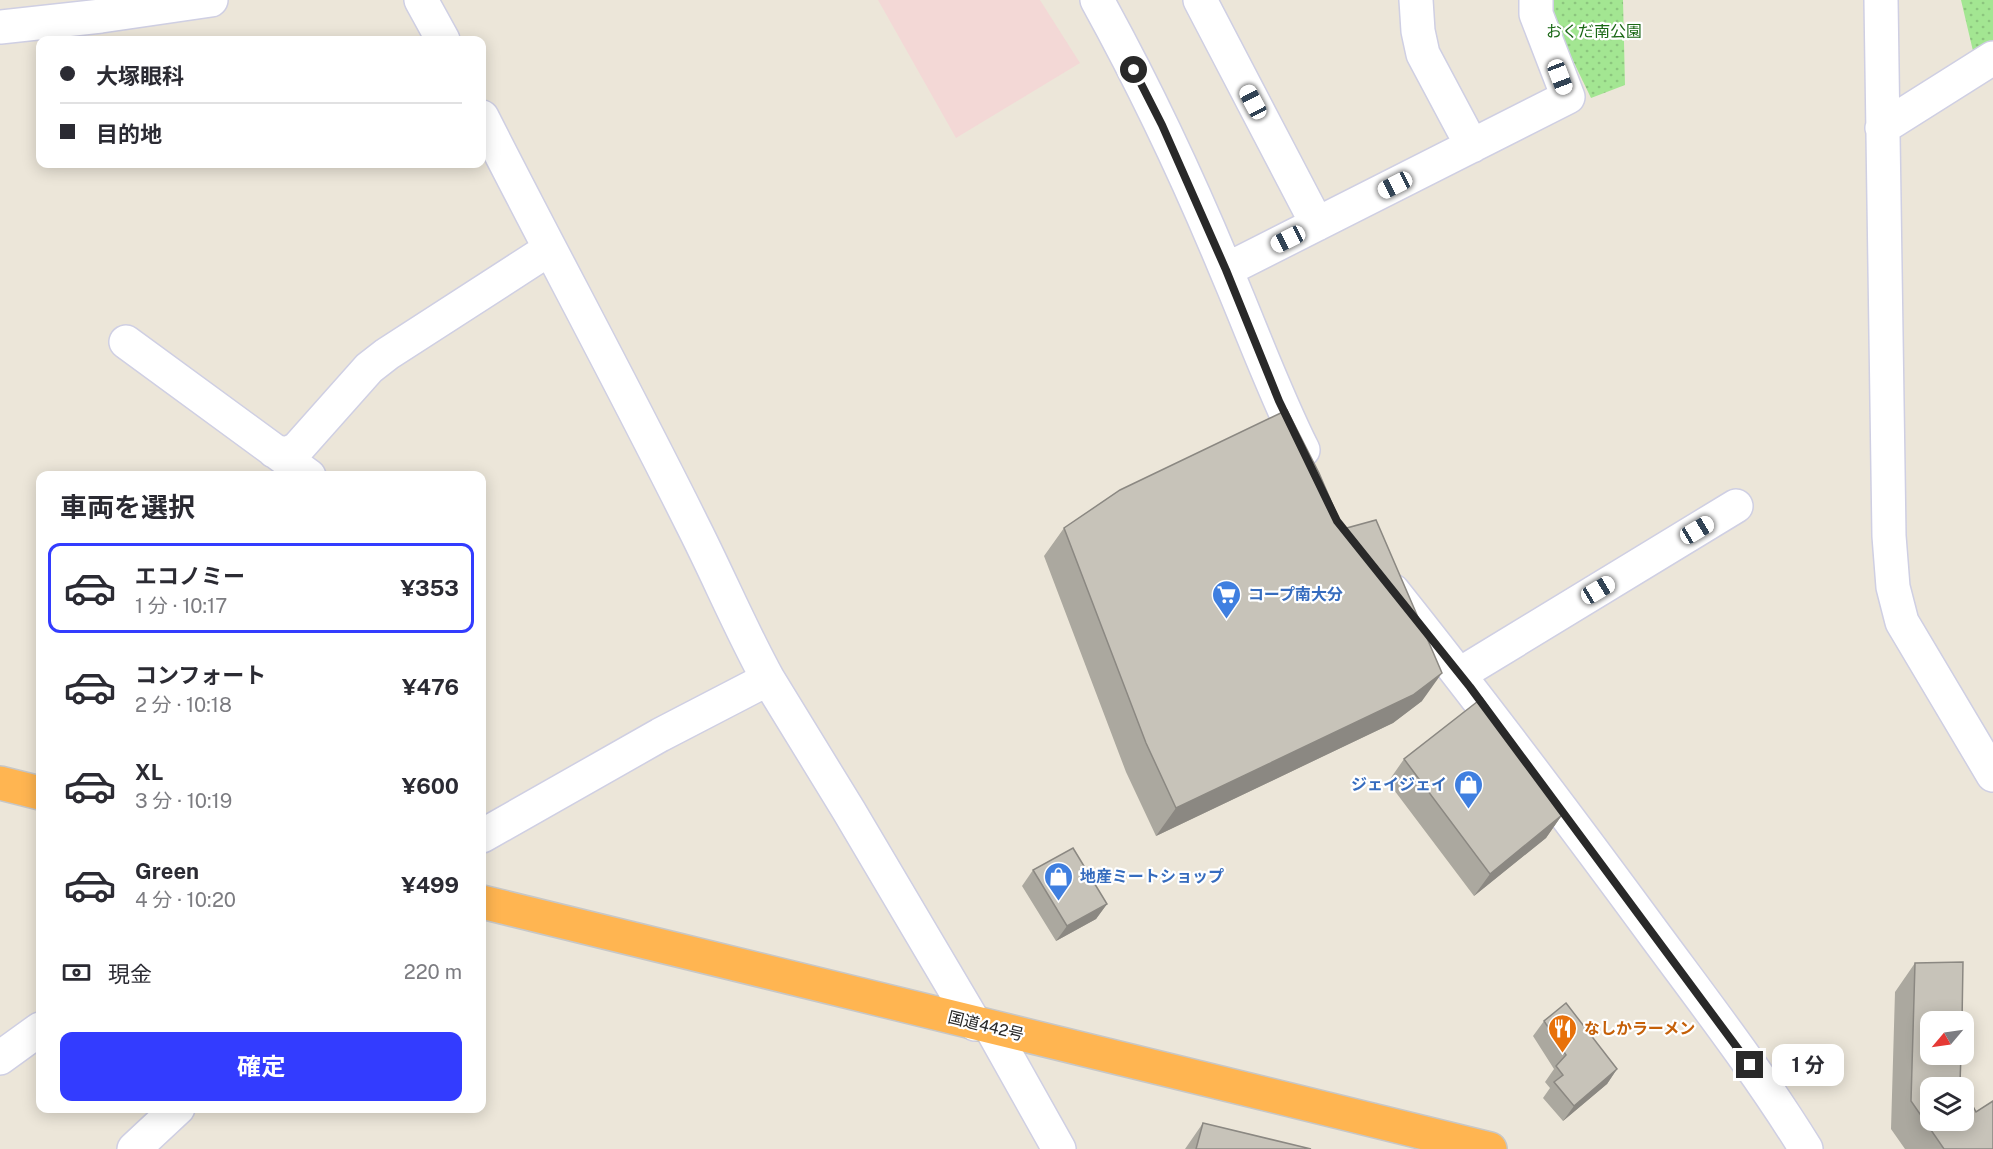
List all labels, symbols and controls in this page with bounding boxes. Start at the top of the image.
park label: おくだ南公園 [1546,22,1642,41]
route start [1120,56,1147,83]
car [1545,57,1575,97]
text: 大塚眼科 [96,63,184,89]
car [1237,82,1269,122]
text: 目的地 [96,121,162,147]
car [1375,169,1415,201]
car [1268,223,1308,255]
text: 車両を選択 [60,491,195,523]
car [1677,513,1717,547]
icon: car [63,561,117,615]
text: エコノミー [135,563,245,589]
car [1578,573,1618,607]
text: ¥353 [400,575,459,601]
supermarket icon: コープ南大分 [1211,578,1243,620]
place label: コープ南大分 [1248,585,1343,604]
text: 1 分 · 10:17 [135,594,227,618]
icon: car [63,660,117,714]
text: コンフォート [135,662,266,688]
text: ¥476 [402,674,459,700]
text: 2 分 · 10:18 [135,693,232,717]
icon: car [63,759,117,813]
text: XL [135,759,163,785]
shop icon: ジェイジェイ [1452,768,1484,810]
text: ¥600 [402,773,459,799]
place label: ジェイジェイ [1351,775,1447,794]
text: 3 分 · 10:19 [135,789,232,813]
icon: car [63,858,117,912]
text: Green [135,858,199,884]
shop icon: 地産ミートショップ [1043,860,1075,902]
place label: 地産ミートショップ [1080,867,1224,886]
text: ¥499 [401,872,459,898]
text: 4 分 · 10:20 [135,888,236,912]
icon: cash [60,956,93,989]
text: 220 m [404,960,462,984]
text: 現金 [108,961,152,987]
street label: 国道442号 [946,1007,1026,1045]
north arrow [1920,1011,1974,1065]
map controls [1920,1011,1974,1131]
restaurant icon: なしかラーメン [1547,1012,1579,1054]
place label: なしかラーメン [1584,1019,1695,1038]
button: 確定 [60,1032,462,1101]
callout: 1 分 [1771,1044,1843,1086]
route end [1736,1051,1763,1078]
text: 1 分 [1791,1053,1825,1077]
button: layers [1920,1077,1974,1131]

